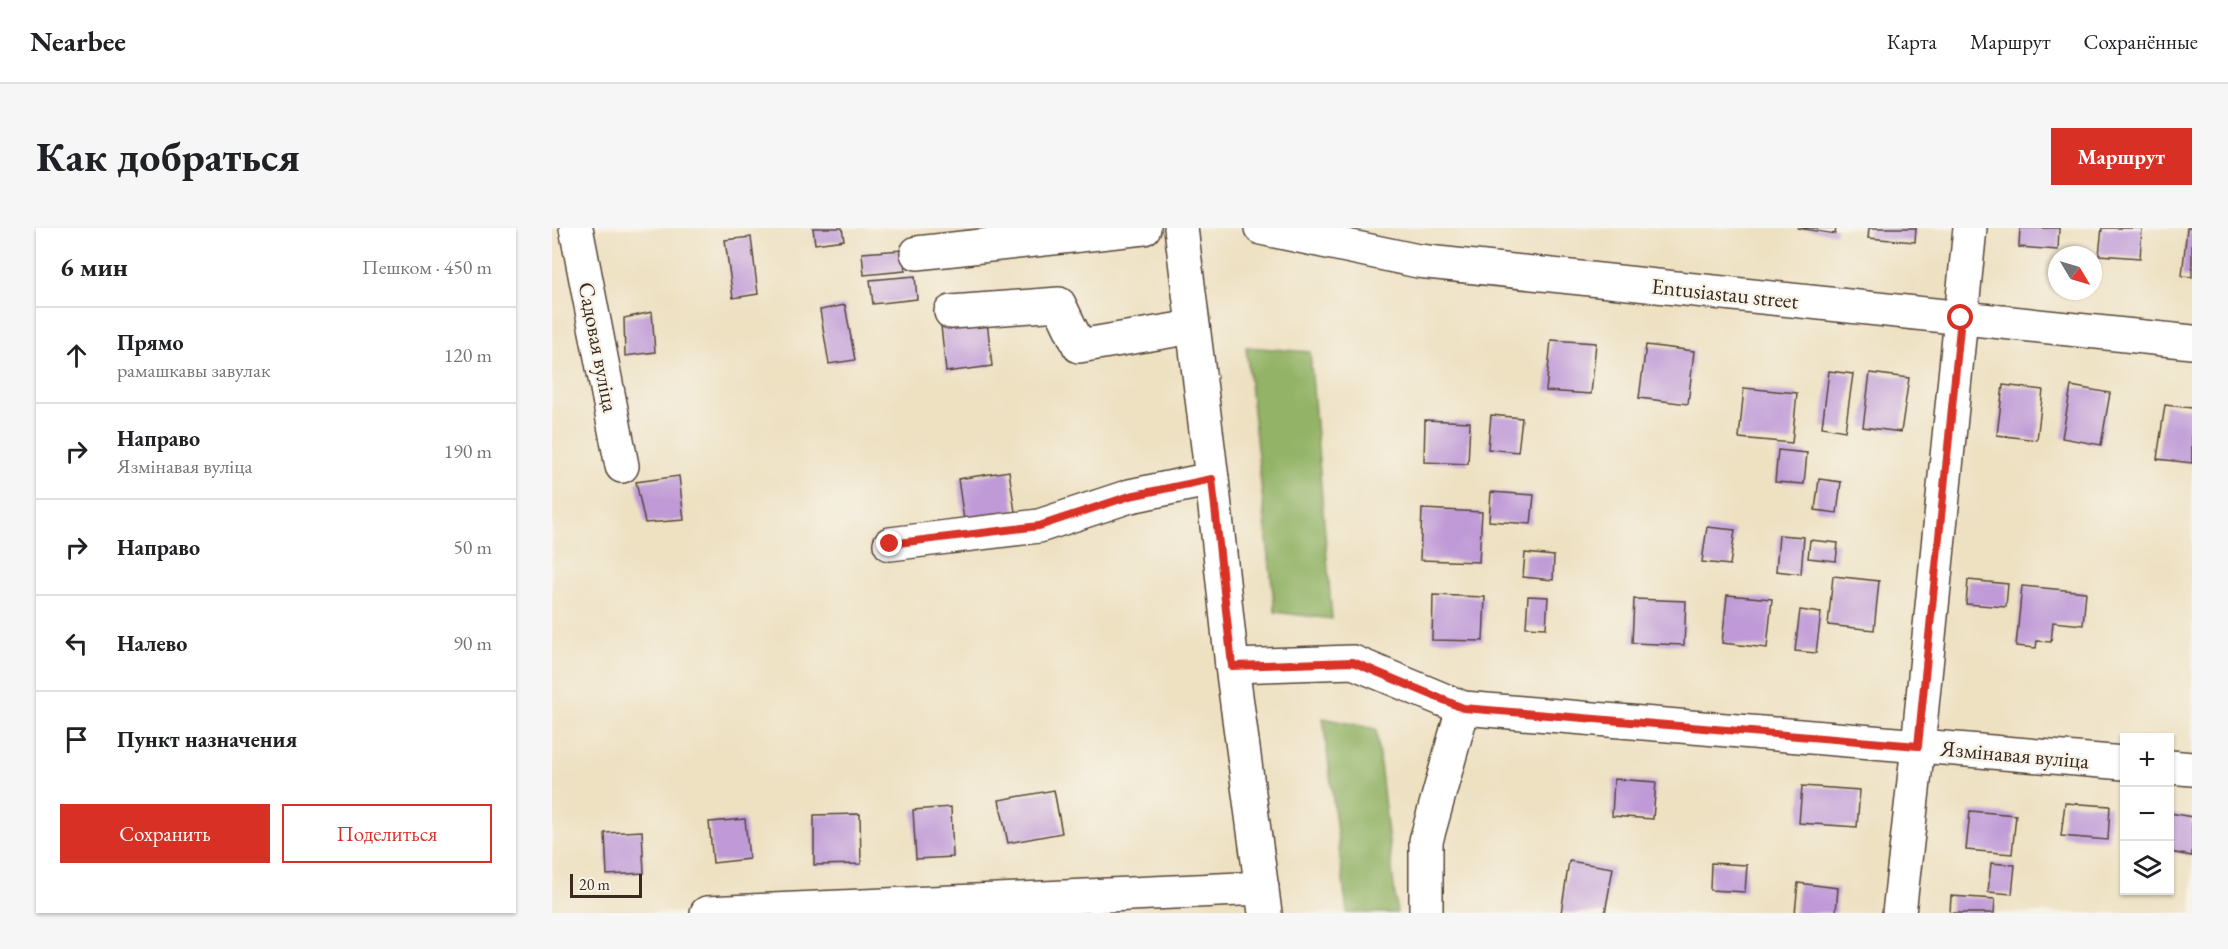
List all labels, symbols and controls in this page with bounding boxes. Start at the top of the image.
text: Nearbee [30,23,126,59]
text: Карта [1887,28,1937,55]
text: Маршрут [1970,28,2051,55]
text: Сохранённые [2084,28,2198,55]
button: Маршрут [2051,128,2192,185]
text: Как добраться [36,129,300,184]
north arrow [2048,246,2102,300]
text: 6 мин [60,250,128,284]
text: Пешком · 450 m [362,254,492,280]
street label: Entusiastau street [1650,271,1800,316]
street label: Садовая вуліца [572,280,625,415]
route start [1947,304,1973,330]
text: Прямо [117,328,184,357]
icon: ahead [60,339,93,372]
text: 120 m [444,342,492,368]
text: рамашкавы завулак [117,357,270,383]
text: Направо [117,424,200,453]
icon: right [60,435,93,468]
text: 190 m [444,438,492,464]
text: Язмінавая вуліца [117,453,252,479]
route end [876,530,902,556]
icon: right [60,531,93,564]
text: Направо [117,533,200,562]
text: 50 m [453,534,492,560]
icon: left [60,627,93,660]
text: Налево [117,629,187,658]
text: 90 m [453,630,492,656]
icon: arrive [60,723,93,756]
text: Пункт назначения [117,725,297,754]
street label: Язмінавая вуліца [1938,733,2091,775]
map controls [2120,733,2174,895]
button: + [2120,733,2174,787]
button: − [2120,787,2174,841]
button: Сохранить [60,804,270,863]
button: Поделиться [282,804,492,863]
button: layers [2120,841,2174,895]
scale bar [570,871,642,898]
text: 20 m [579,874,610,895]

